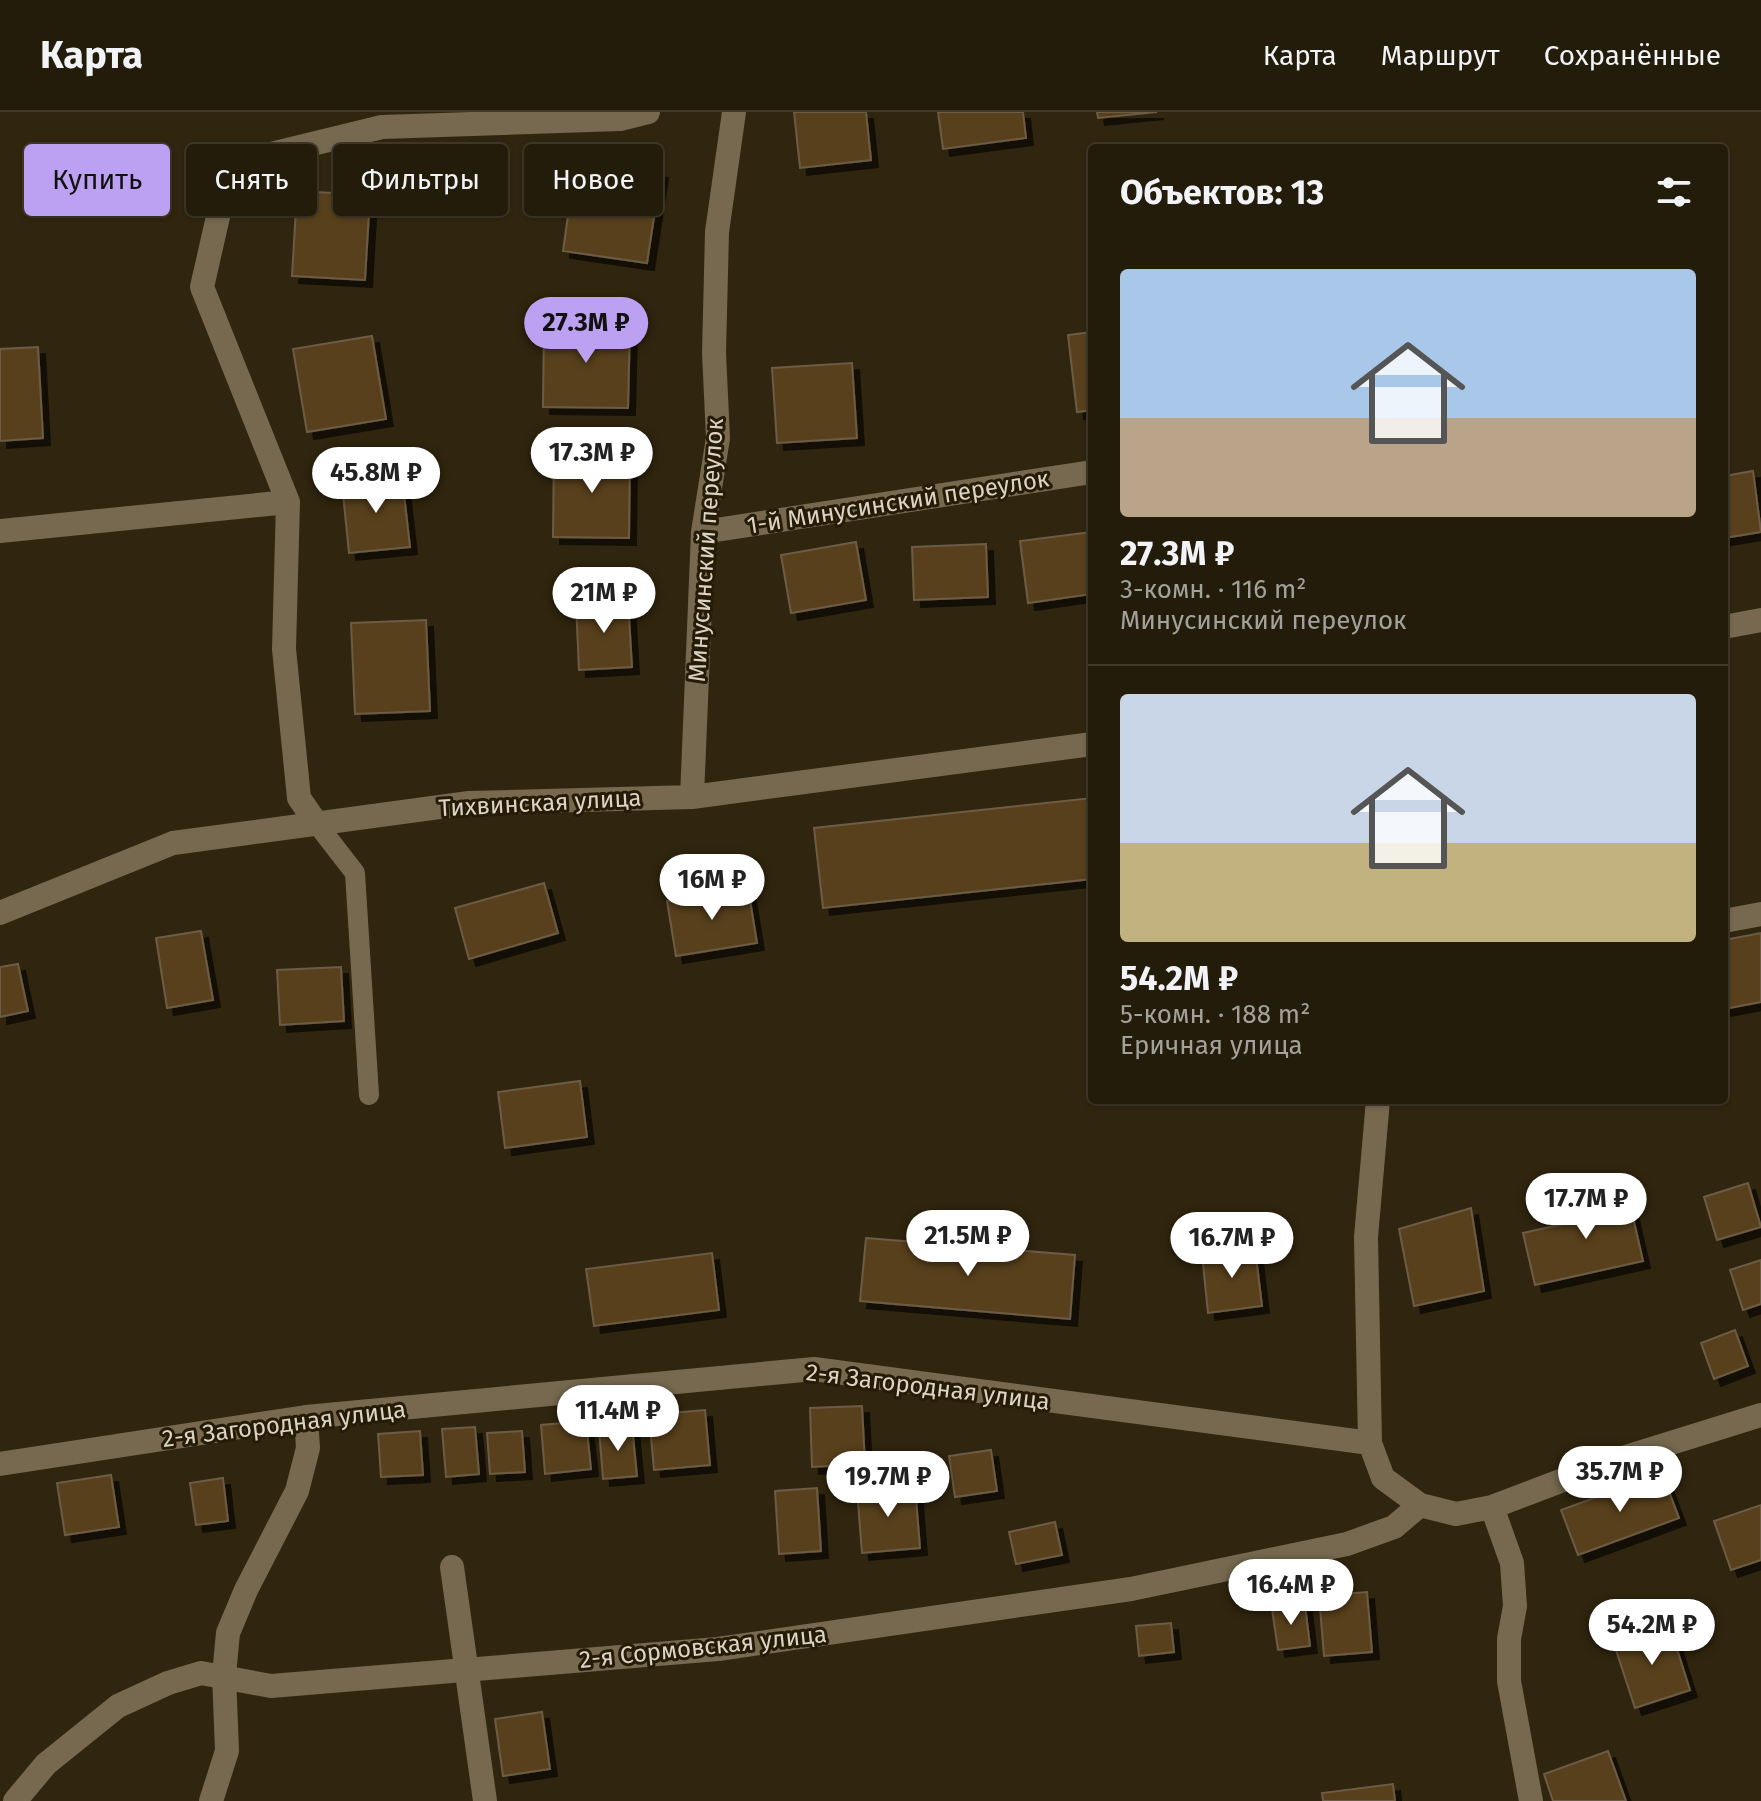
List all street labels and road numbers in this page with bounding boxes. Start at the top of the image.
street label: Минусинский переулок [683,417,729,683]
street label: 1-й Минусинский переулок [745,464,1052,540]
street label: Тихвинская улица [438,784,642,822]
street label: 2-я Загородная улица [805,1358,1051,1416]
street label: 2-я Загородная улица [161,1395,407,1453]
street label: 2-я Сормовская улица [578,1620,828,1674]

